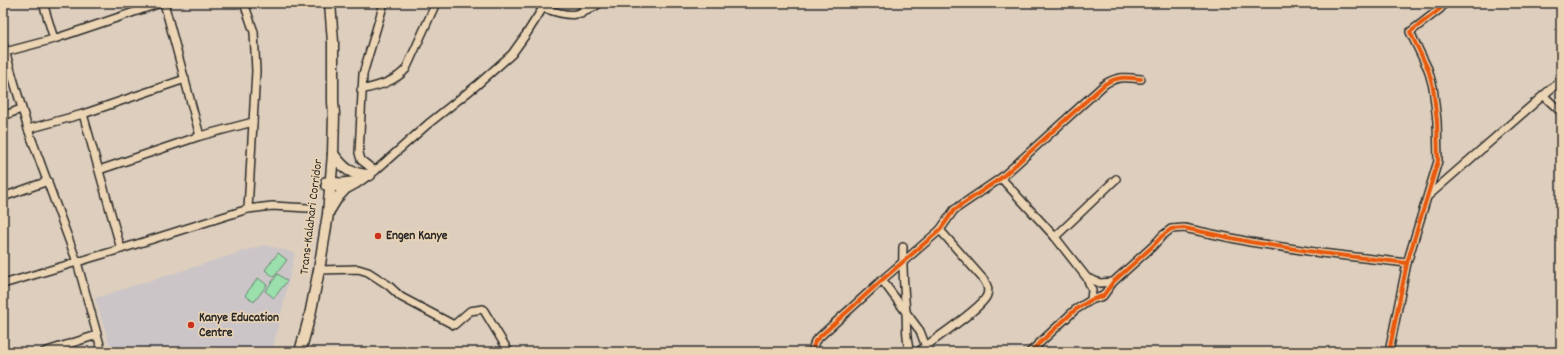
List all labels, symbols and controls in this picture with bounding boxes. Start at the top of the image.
street label: Trans-Kalahari Corridor [295,158,329,276]
place label: Engen Kanye [386,227,448,246]
marker: Engen Kanye [373,231,383,241]
place label: Kanye Education Centre [199,309,279,343]
marker: Kanye Education Centre [186,320,196,330]

